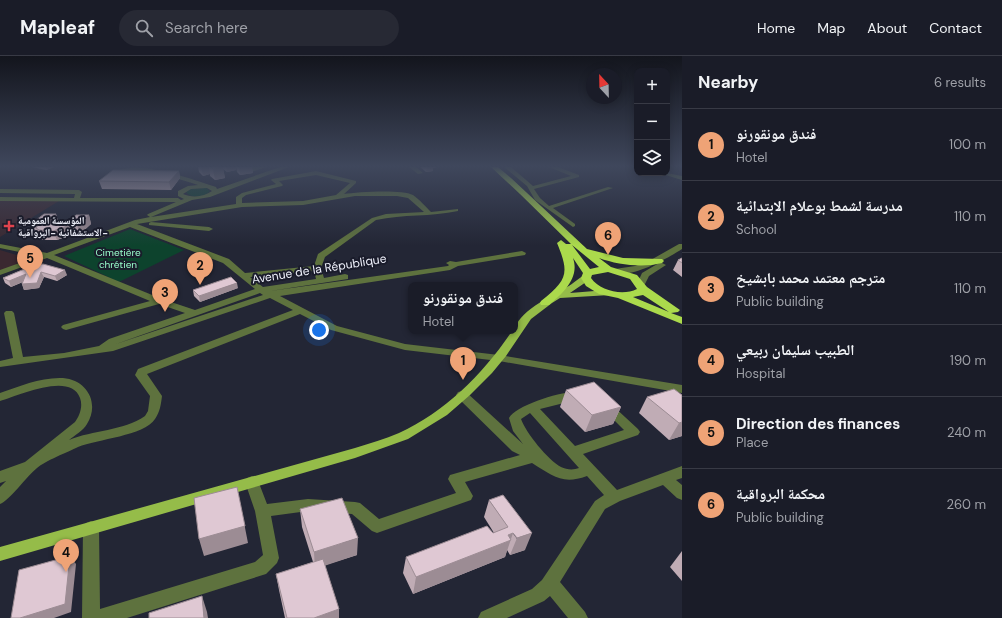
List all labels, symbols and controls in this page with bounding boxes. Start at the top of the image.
search box [119,10,399,46]
text: Mapleaf [20,15,95,40]
icon: search [133,17,155,39]
text: Search here [165,18,248,38]
text: Home [757,19,795,37]
text: Map [817,19,845,37]
text: About [867,19,907,37]
text: Contact [929,19,982,37]
north arrow [586,68,622,104]
map controls [634,68,670,176]
button: + [634,68,670,104]
text: Nearby [698,71,758,93]
text: 6 results [934,74,986,91]
button: − [634,104,670,140]
text: فندق مونقورنو [736,124,817,144]
text: 1 [709,136,713,153]
text: 100 m [949,136,986,153]
button: layers [634,140,670,176]
text: Hotel [736,149,768,166]
text: مدرسة لشمط بوعلام الابتدائية [736,196,903,216]
text: 2 [707,208,715,225]
text: 110 m [954,208,986,225]
place label: المؤسسة العمومية الاستشفائية -البرواقية- [18,214,108,239]
marker: المؤسسة العمومية الاستشفائية -البرواقية- [3,220,15,232]
text: School [736,221,777,238]
pin: 6 [595,222,621,255]
pin: 5 [17,245,43,278]
park label: Cimetière chrétien [95,246,141,271]
street label: Avenue de la République [251,250,388,288]
pin: 2 [187,252,213,285]
text: مترجم معتمد محمد بابشيخ [736,268,885,288]
pin: 3 [152,279,178,312]
text: 3 [707,280,715,297]
text: 110 m [954,280,986,297]
popup [408,282,518,334]
text: فندق مونقورنو [423,288,503,308]
text: Public building [736,293,824,310]
text: Hotel [423,313,454,330]
your location [309,320,329,340]
text: الطبيب سليمان ربيعي [736,340,855,360]
pin: 1 [450,347,476,380]
text: 4 [707,352,715,369]
text: 190 m [950,352,986,369]
text: Hospital [736,365,785,382]
text: Direction des finances [736,414,900,434]
text: 5 [707,424,715,441]
text: 240 m [947,424,986,441]
text: Place [736,434,768,451]
text: محكمة البرواقية [736,484,825,504]
text: 6 [707,496,715,513]
text: 260 m [946,496,986,513]
text: Public building [736,509,824,526]
pin: 4 [53,539,79,572]

